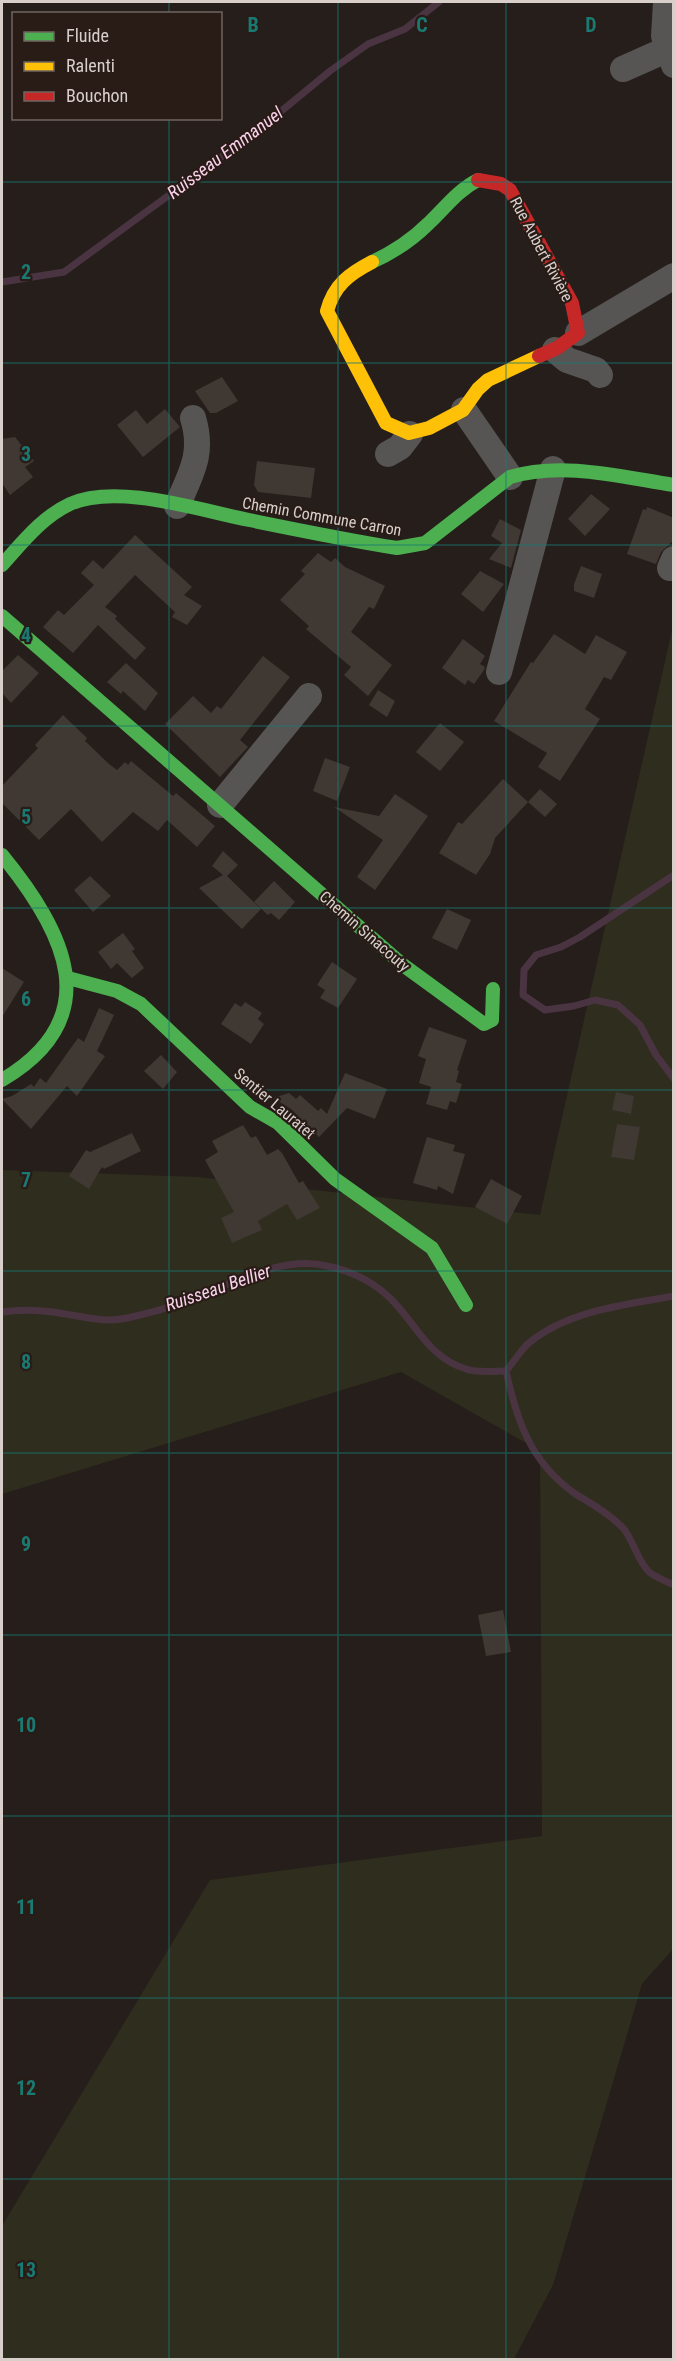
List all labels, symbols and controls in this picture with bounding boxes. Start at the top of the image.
legend [12,12,222,120]
text: B [247,13,259,37]
text: C [416,13,428,37]
text: D [585,13,597,37]
text: Fluide [66,25,109,46]
text: Ralenti [66,55,115,76]
text: Bouchon [66,85,128,106]
water label: Ruisseau Emmanuel [163,102,287,203]
street label: Rue Aubert Rivière [506,194,577,305]
text: 2 [21,260,31,284]
text: 3 [21,442,31,466]
street label: Chemin Commune Carron [241,493,403,540]
text: 4 [21,623,31,647]
text: 5 [21,805,31,829]
street label: Chemin Sinacouty [316,887,414,976]
text: 6 [21,987,31,1011]
street label: Sentier Lauratet [230,1064,319,1143]
text: 7 [21,1168,31,1192]
water label: Ruisseau Bellier [162,1259,274,1315]
text: 8 [21,1350,31,1374]
text: 9 [21,1532,31,1556]
text: 10 [16,1713,36,1737]
text: 11 [16,1895,36,1919]
text: 12 [16,2076,36,2100]
text: 13 [16,2258,36,2282]

